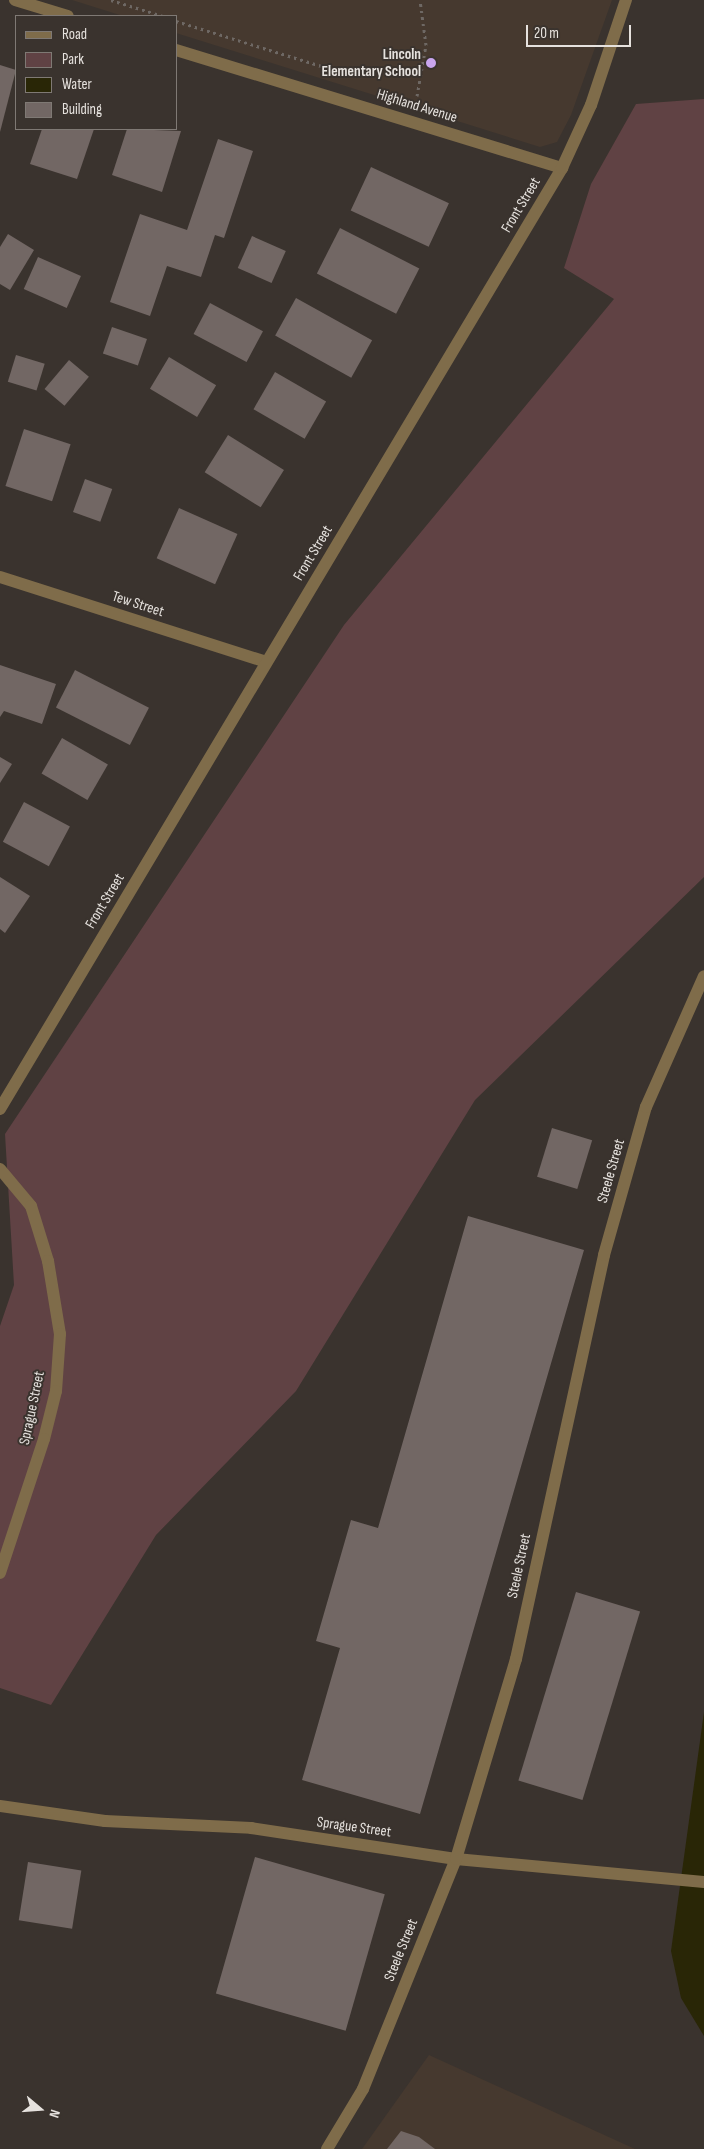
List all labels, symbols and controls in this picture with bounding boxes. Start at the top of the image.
legend [15,15,178,130]
scale bar [529,15,634,47]
text: 20 m [534,24,559,43]
text: Road [62,25,87,44]
place label: Lincoln Elementary School [322,45,421,80]
text: Park [62,50,84,69]
marker: Lincoln Elementary School [425,57,437,69]
text: Water [62,75,92,94]
street label: Highland Avenue [375,85,459,127]
text: Building [62,100,102,119]
street label: Front Street [498,174,544,236]
street label: Front Street [290,522,336,584]
street label: Tew Street [110,587,166,621]
street label: Front Street [82,870,128,932]
street label: Steele Street [593,1137,629,1205]
street label: Sprague Street [15,1370,49,1446]
street label: Steele Street [503,1532,535,1600]
street label: Sprague Street [316,1813,392,1841]
street label: Steele Street [380,1916,422,1984]
north arrow [15,2084,65,2134]
text: N [46,2108,64,2120]

